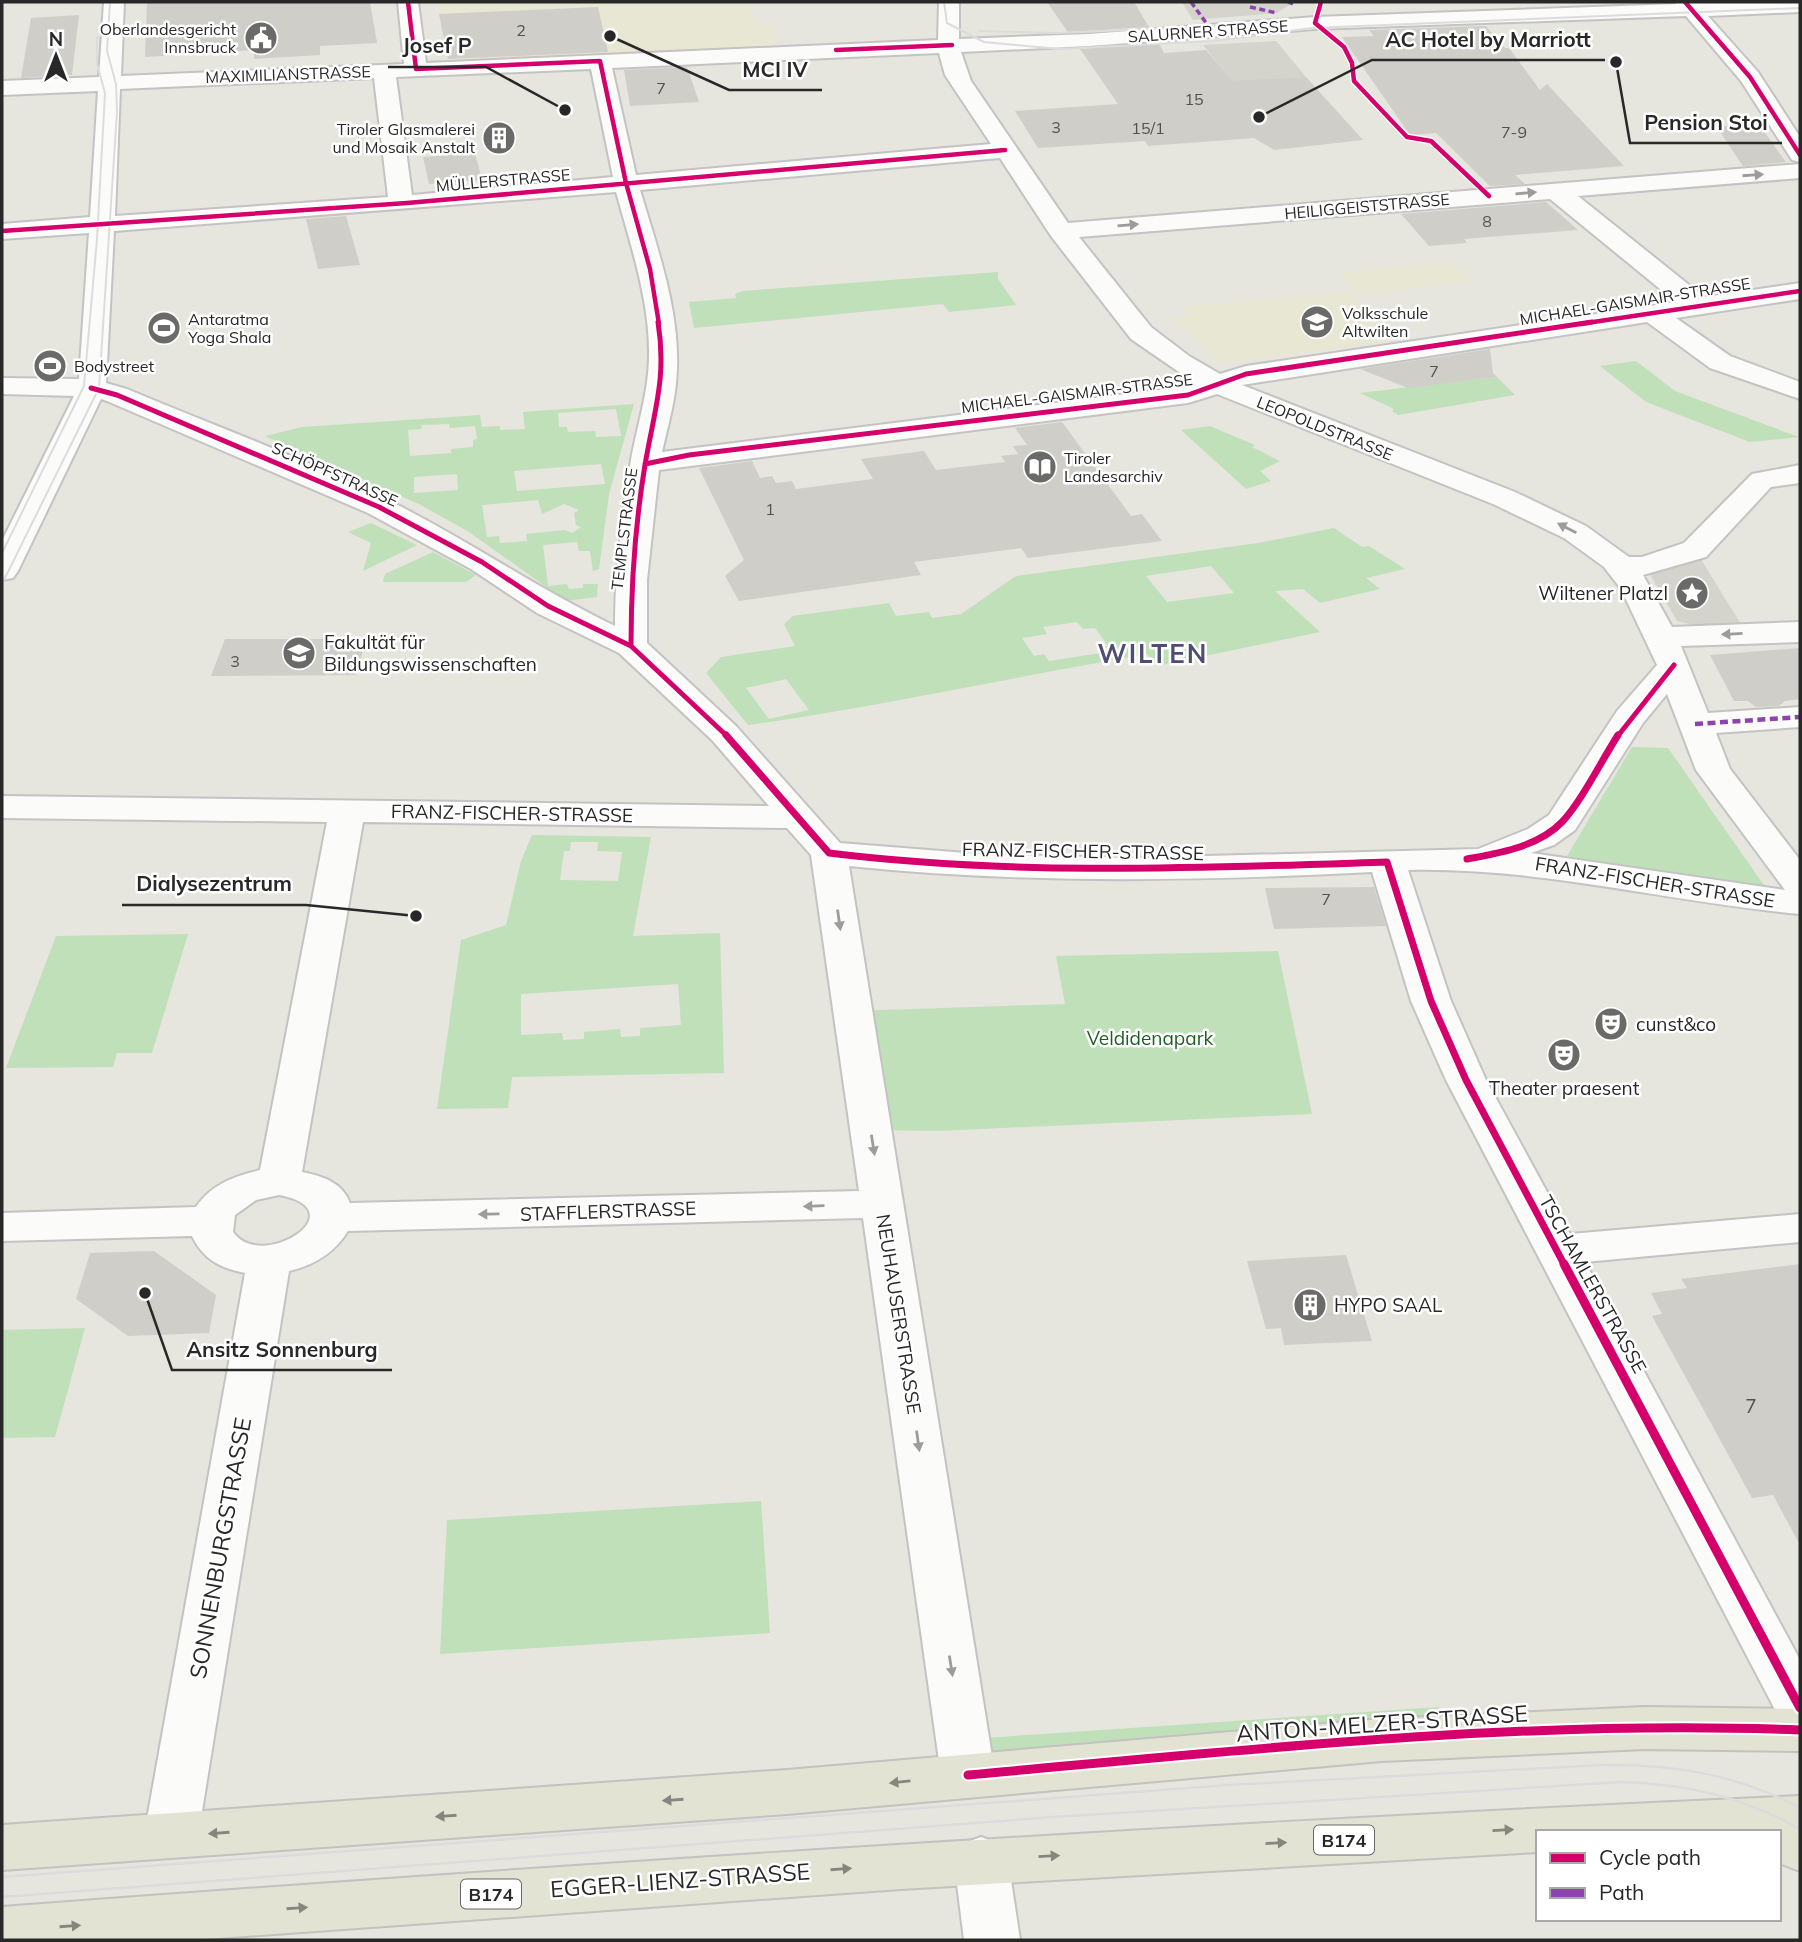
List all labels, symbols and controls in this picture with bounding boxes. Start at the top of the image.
street label: SALURNER STRASSE [1127,15,1289,47]
callout: AC Hotel by Marriott [1372,18,1605,60]
place label: Oberlandesgericht Innsbruck [100,19,237,57]
public building icon: Oberlandesgericht Innsbruck [242,19,280,57]
house number: 2 [516,20,526,40]
north arrow [21,21,91,91]
callout: Josef P [388,25,486,67]
text: AC Hotel by Marriott [1385,26,1591,52]
text: N [49,27,63,51]
text: Josef P [402,32,472,58]
callout: MCI IV [729,48,822,90]
text: MCI IV [742,56,809,82]
street label: MAXIMILIANSTRASSE [205,61,371,87]
house number: 7 [656,78,666,98]
house number: 15 [1184,89,1204,109]
callout: Pension Stoi [1630,101,1782,143]
text: Pension Stoi [1644,109,1768,135]
house number: 3 [1051,117,1061,137]
house number: 15/1 [1131,118,1165,138]
place label: Tiroler Glasmalerei und Mosaik Anstalt [332,119,475,157]
building icon: Tiroler Glasmalerei und Mosaik Anstalt [480,119,518,157]
house number: 7-9 [1501,122,1527,142]
street label: MÜLLERSTRASSE [435,164,571,196]
one-way arrow [1742,169,1764,180]
one-way arrow [1515,187,1537,198]
street label: HEILIGGEISTSTRASSE [1283,189,1451,223]
house number: 8 [1482,211,1492,231]
one-way arrow [1117,219,1139,230]
street label: MICHAEL-GAISMAIR-STRASSE [1518,273,1752,329]
school or university icon: Volksschule Altwilten [1298,303,1336,341]
place label: Volksschule Altwilten [1342,303,1428,341]
sports icon: Antaratma Yoga Shala [145,309,183,347]
place label: Antaratma Yoga Shala [187,309,271,347]
sports icon: Bodystreet [31,347,69,385]
place label: Bodystreet [74,356,155,376]
house number: 7 [1429,361,1439,381]
street label: MICHAEL-GAISMAIR-STRASSE [960,369,1194,417]
street label: LEOPOLDSTRASSE [1254,392,1396,464]
street label: SCHÖPFSTRASSE [269,437,401,511]
library icon: Tiroler Landesarchiv [1021,448,1059,486]
place label: Tiroler Landesarchiv [1064,448,1163,486]
street label: TEMPLSTRASSE [607,467,641,591]
house number: 1 [765,499,775,519]
one-way arrow [1557,523,1577,534]
place icon: Wiltener Platzl [1673,574,1711,612]
place label: Wiltener Platzl [1538,581,1668,605]
one-way arrow [1721,629,1743,640]
place label: Fakultät für Bildungswissenschaften [324,630,537,676]
school or university icon: Fakultät für Bildungswissenschaften [280,634,318,672]
district label: WILTEN [1098,637,1208,670]
house number: 3 [230,651,240,671]
street label: FRANZ-FISCHER-STRASSE [391,799,633,827]
street label: FRANZ-FISCHER-STRASSE [962,837,1204,865]
street label: FRANZ-FISCHER-STRASSE [1533,851,1777,913]
callout: Dialysezentrum [122,863,306,905]
text: Dialysezentrum [136,870,292,896]
house number: 7 [1321,889,1331,909]
one-way arrow [834,909,845,931]
theatre icon: cunst&co [1592,1005,1630,1043]
place label: cunst&co [1636,1012,1716,1036]
park label: Veldidenapark [1087,1026,1214,1050]
theatre icon: Theater praesent [1545,1036,1583,1074]
place label: Theater praesent [1489,1076,1640,1100]
one-way arrow [868,1134,879,1156]
street label: TSCHAMLERSTRASSE [1534,1191,1652,1377]
street label: STAFFLERSTRASSE [520,1196,696,1226]
one-way arrow [803,1200,825,1211]
one-way arrow [477,1209,499,1220]
street label: NEUHAUSERSTRASSE [871,1212,927,1416]
building icon: HYPO SAAL [1291,1286,1329,1324]
place label: HYPO SAAL [1334,1293,1443,1317]
callout: Ansitz Sonnenburg [172,1328,392,1370]
text: Ansitz Sonnenburg [186,1336,378,1362]
house number: 7 [1745,1394,1757,1418]
street label: SONNENBURGSTRASSE [183,1415,257,1681]
one-way arrow [913,1430,924,1452]
one-way arrow [946,1655,957,1677]
street label: ANTON-MELZER-STRASSE [1235,1698,1529,1748]
one-way arrow [889,1776,911,1787]
one-way arrow [662,1795,684,1806]
one-way arrow [435,1811,457,1822]
one-way arrow [1492,1824,1514,1835]
road number: B174 [1314,1826,1374,1854]
one-way arrow [208,1827,230,1838]
legend [1536,1830,1781,1921]
one-way arrow [1265,1838,1287,1849]
text: Cycle path [1599,1844,1701,1870]
one-way arrow [1038,1851,1060,1862]
street label: EGGER-LIENZ-STRASSE [549,1856,811,1904]
one-way arrow [830,1864,852,1875]
text: Path [1599,1879,1644,1905]
road number: B174 [461,1880,521,1908]
one-way arrow [286,1902,308,1913]
one-way arrow [59,1920,81,1931]

